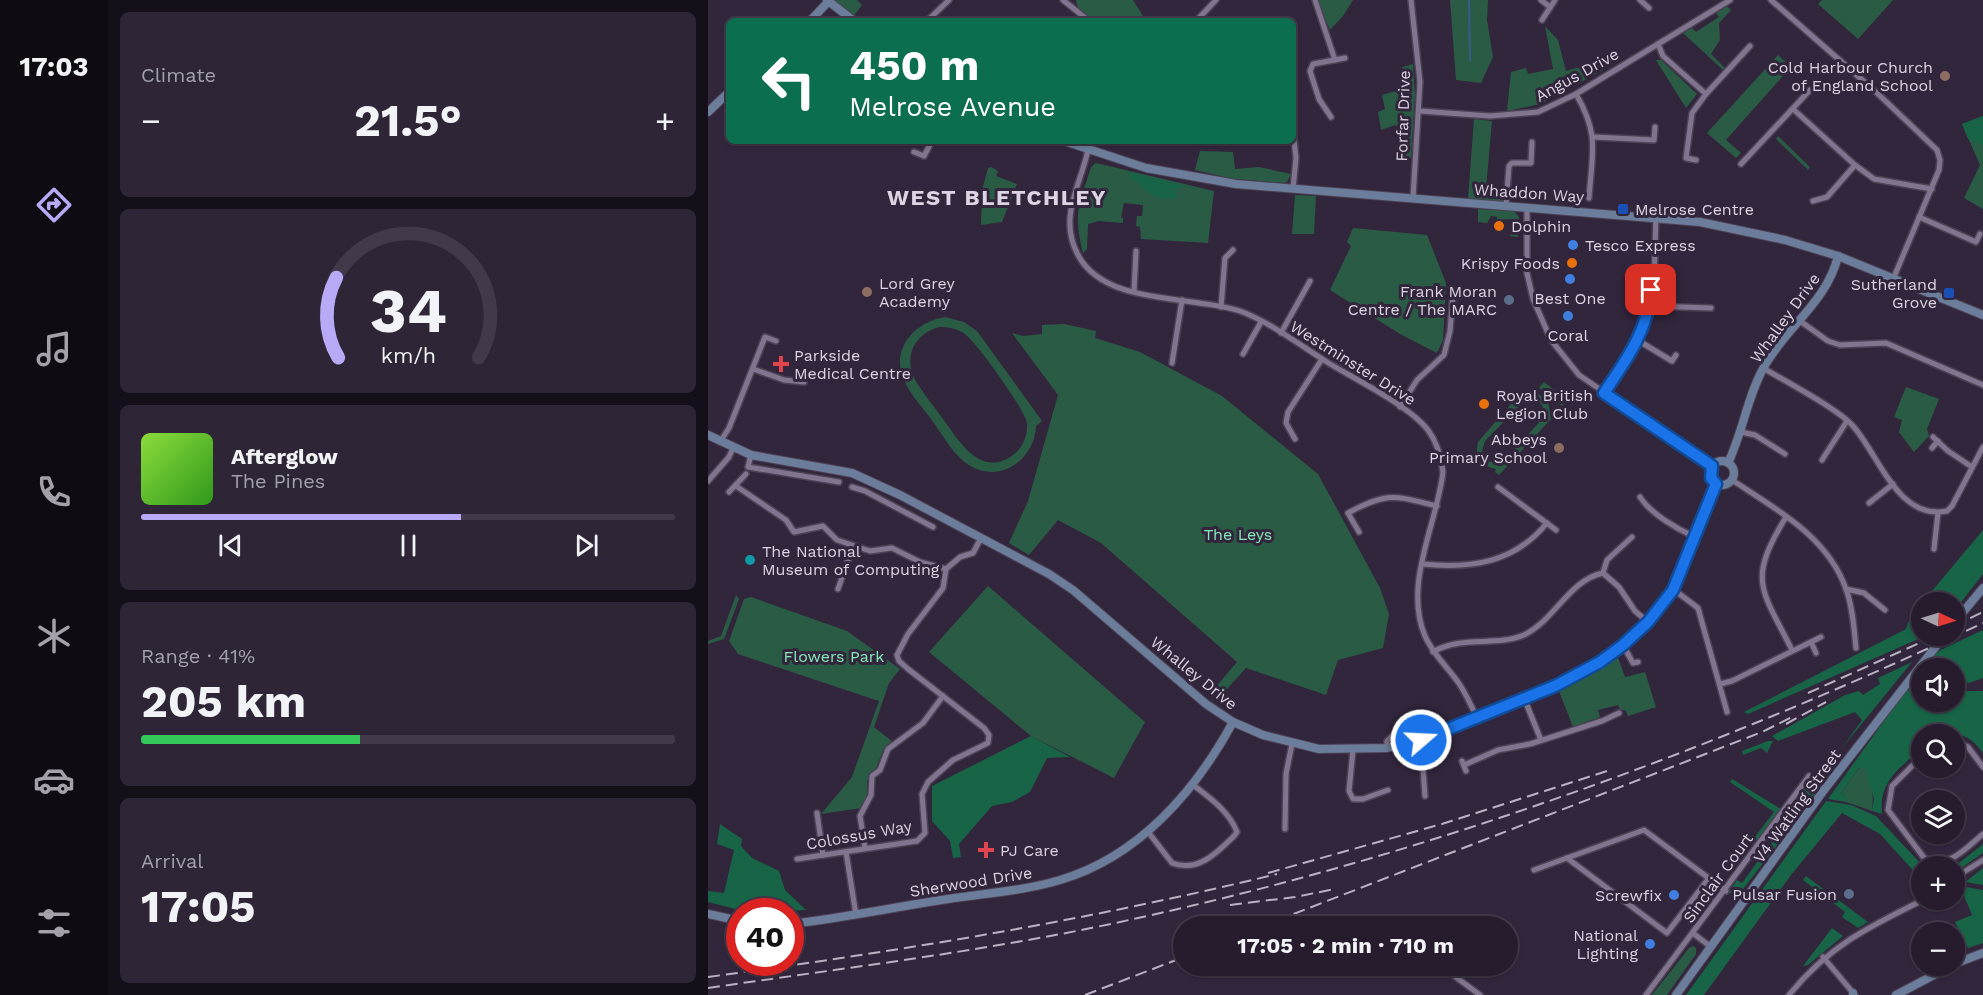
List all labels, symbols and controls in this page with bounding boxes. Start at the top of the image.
text: 450 m [849,41,979,90]
icon: left [750,42,828,120]
street label: Angus Drive [1532,44,1622,106]
text: 17:03 [20,51,88,83]
place label: Cold Harbour Church of England School [1768,58,1933,95]
text: Climate [141,63,216,87]
marker: Cold Harbour Church of England School [1938,69,1952,83]
street label: Forfar Drive [1392,70,1414,162]
text: Melrose Avenue [849,91,1056,123]
text: 21.5° [354,94,462,147]
text: − [141,101,161,140]
text: + [655,101,675,140]
street label: Whaddon Way [1473,180,1586,206]
icon: directions [33,184,75,226]
district label: WEST BLETCHLEY [887,185,1107,210]
place label: Melrose Centre [1635,200,1754,219]
marker: Melrose Centre [1616,202,1630,216]
place label: Dolphin [1511,217,1571,236]
marker: Dolphin [1492,219,1506,233]
place label: Tesco Express [1585,236,1696,255]
marker: Tesco Express [1566,238,1580,252]
place label: Krispy Foods [1461,254,1560,273]
marker: Krispy Foods [1565,256,1579,270]
pin [1625,264,1676,315]
street label: Whalley Drive [1746,270,1824,366]
marker: Best One [1563,272,1577,286]
icon: arrive [1634,273,1667,306]
text: 34 [369,274,447,347]
place label: Lord Grey Academy [879,274,955,311]
place label: Sutherland Grove [1851,275,1937,312]
place label: Frank Moran Centre / The MARC [1348,282,1497,319]
marker: Lord Grey Academy [860,285,874,299]
marker: Sutherland Grove [1942,286,1956,300]
place label: Best One [1534,289,1606,308]
marker: Frank Moran Centre / The MARC [1502,293,1516,307]
marker: Coral [1561,309,1575,323]
street label: Westminster Drive [1287,317,1419,409]
place label: Coral [1548,326,1589,345]
icon: music [33,328,75,370]
text: km/h [380,343,436,368]
place label: Parkside Medical Centre [794,346,911,383]
marker: Parkside Medical Centre [772,355,790,373]
place label: Royal British Legion Club [1496,386,1593,423]
marker: Royal British Legion Club [1477,397,1491,411]
place label: Abbeys Primary School [1429,430,1547,467]
marker: Abbeys Primary School [1552,441,1566,455]
text: Afterglow [231,444,338,469]
text: The Pines [231,469,325,493]
icon: phone [33,471,75,513]
park label: The Leys [1204,525,1272,544]
icon: previous [214,529,247,562]
icon: pause [392,529,425,562]
icon: next [570,529,603,562]
place label: The National Museum of Computing [762,542,940,579]
marker: The National Museum of Computing [743,553,757,567]
north arrow [1911,592,1965,646]
map controls [1911,592,1965,976]
icon: climate [33,615,75,657]
street label: Whalley Drive [1147,632,1241,714]
text: Range · 41% [141,644,255,668]
park label: Flowers Park [784,647,884,666]
button: sound [1911,658,1965,712]
text: 205 km [141,675,306,728]
position arrow [1389,708,1453,772]
button: search [1911,724,1965,778]
street label: V4 Watling Street [1749,745,1845,867]
icon: car [33,759,75,801]
button: layers [1911,790,1965,844]
street label: Colossus Way [805,816,914,854]
street label: Sinclair Court [1679,829,1757,927]
marker: PJ Care [977,841,995,859]
place label: PJ Care [1000,841,1059,860]
text: Arrival [141,849,203,873]
button: + [1911,856,1965,910]
street label: Sherwood Drive [909,863,1033,901]
text: 17:05 [141,880,255,933]
place label: Pulsar Fusion [1732,885,1837,904]
place label: Screwfix [1595,886,1662,905]
marker: Pulsar Fusion [1842,887,1856,901]
marker: Screwfix [1667,888,1681,902]
speed limit sign: 40 [726,898,804,976]
icon: filters [33,902,75,944]
button: − [1911,922,1965,976]
place label: National Lighting [1573,926,1638,963]
text: 17:05 · 2 min · 710 m [1237,933,1454,958]
marker: National Lighting [1643,937,1657,951]

